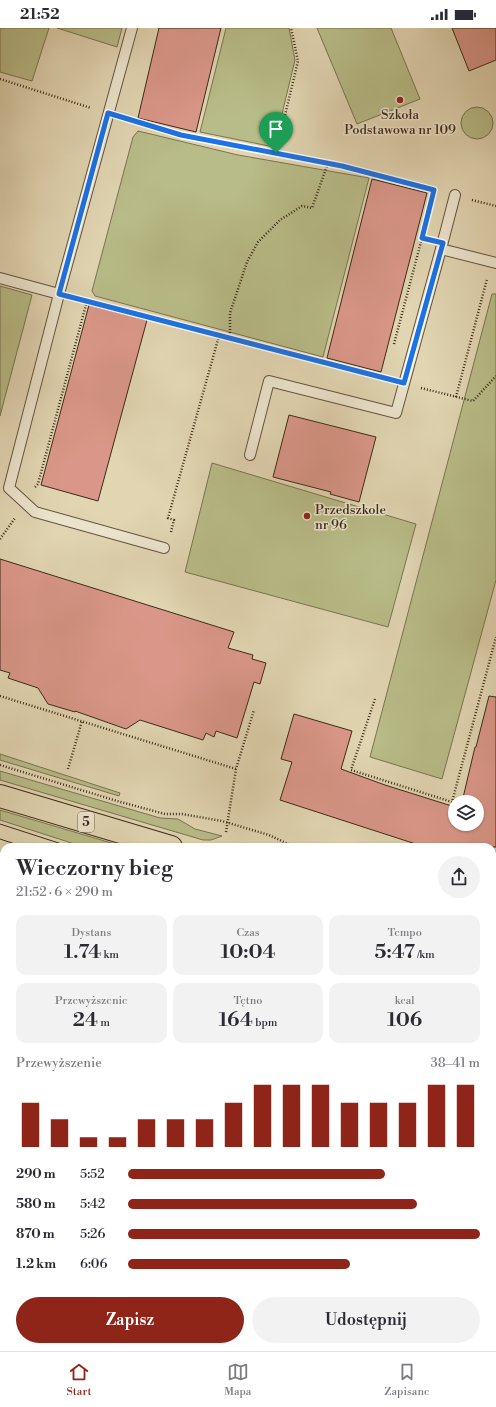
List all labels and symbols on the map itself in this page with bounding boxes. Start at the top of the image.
marker: Szkoła Podstawowa nr 109 [395,95,405,105]
place label: Szkoła Podstawowa nr 109 [344,107,456,138]
pin [259,112,293,153]
place label: Przedszkole nr 96 [315,502,386,533]
marker: Przedszkole nr 96 [302,511,312,521]
road number: 5 [78,812,94,832]

